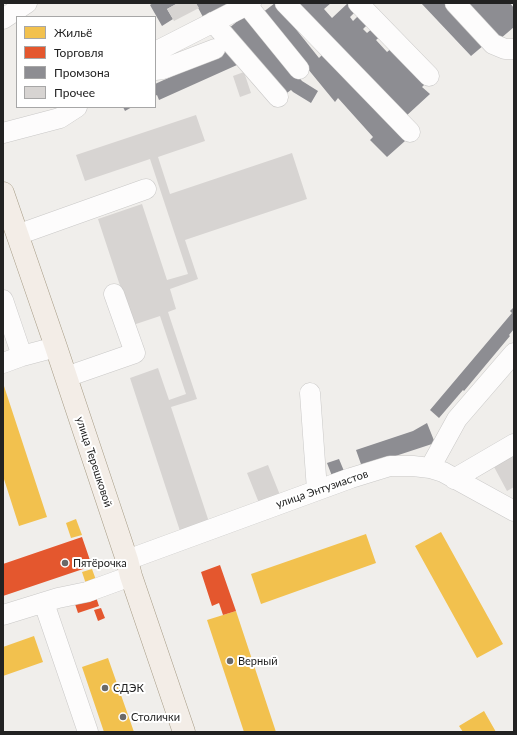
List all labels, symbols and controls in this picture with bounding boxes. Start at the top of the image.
legend [16,16,156,108]
text: Жильё [54,25,92,40]
text: Торговля [54,45,104,60]
text: Промзона [54,65,110,80]
text: Прочее [54,85,95,100]
street label: улица Терешковой [73,415,115,509]
street label: улица Энтузиастов [274,467,370,511]
place label: Пятёрочка [73,556,127,570]
marker: Пятёрочка [60,558,70,568]
place label: Верный [238,654,277,668]
marker: Верный [225,656,235,666]
place label: СДЭК [113,681,144,695]
marker: СДЭК [100,683,110,693]
place label: Столички [131,710,180,724]
marker: Столички [118,712,128,722]

